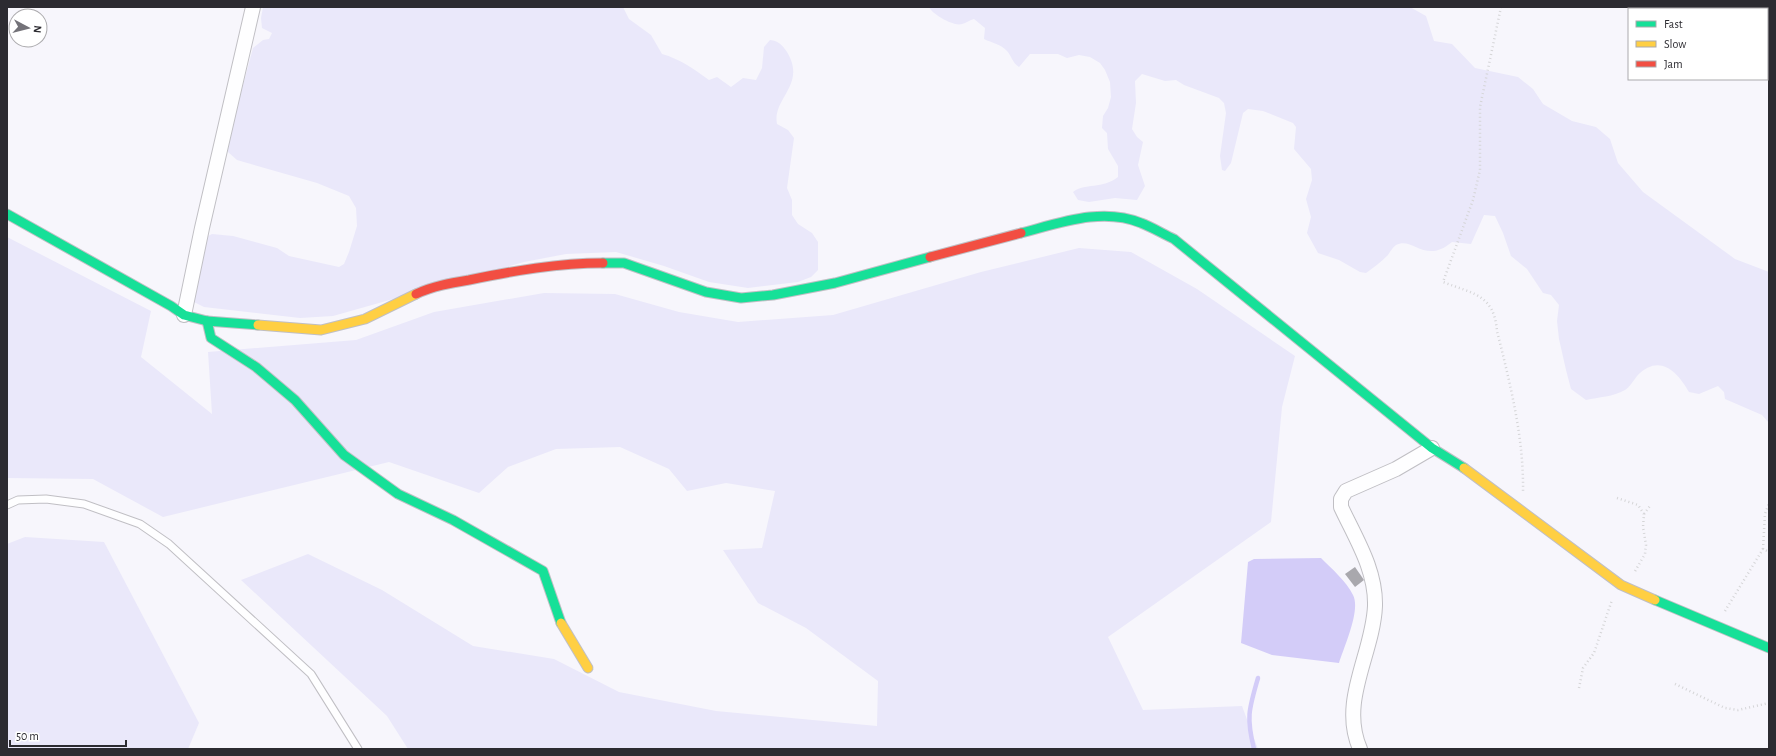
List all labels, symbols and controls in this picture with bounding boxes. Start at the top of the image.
north arrow [8,8,48,48]
legend [1628,8,1768,80]
text: Fast [1664,18,1683,30]
text: N [32,25,43,34]
text: Slow [1664,38,1686,50]
text: Jam [1664,58,1683,70]
scale bar [10,722,126,748]
text: 50 m [16,730,39,742]

